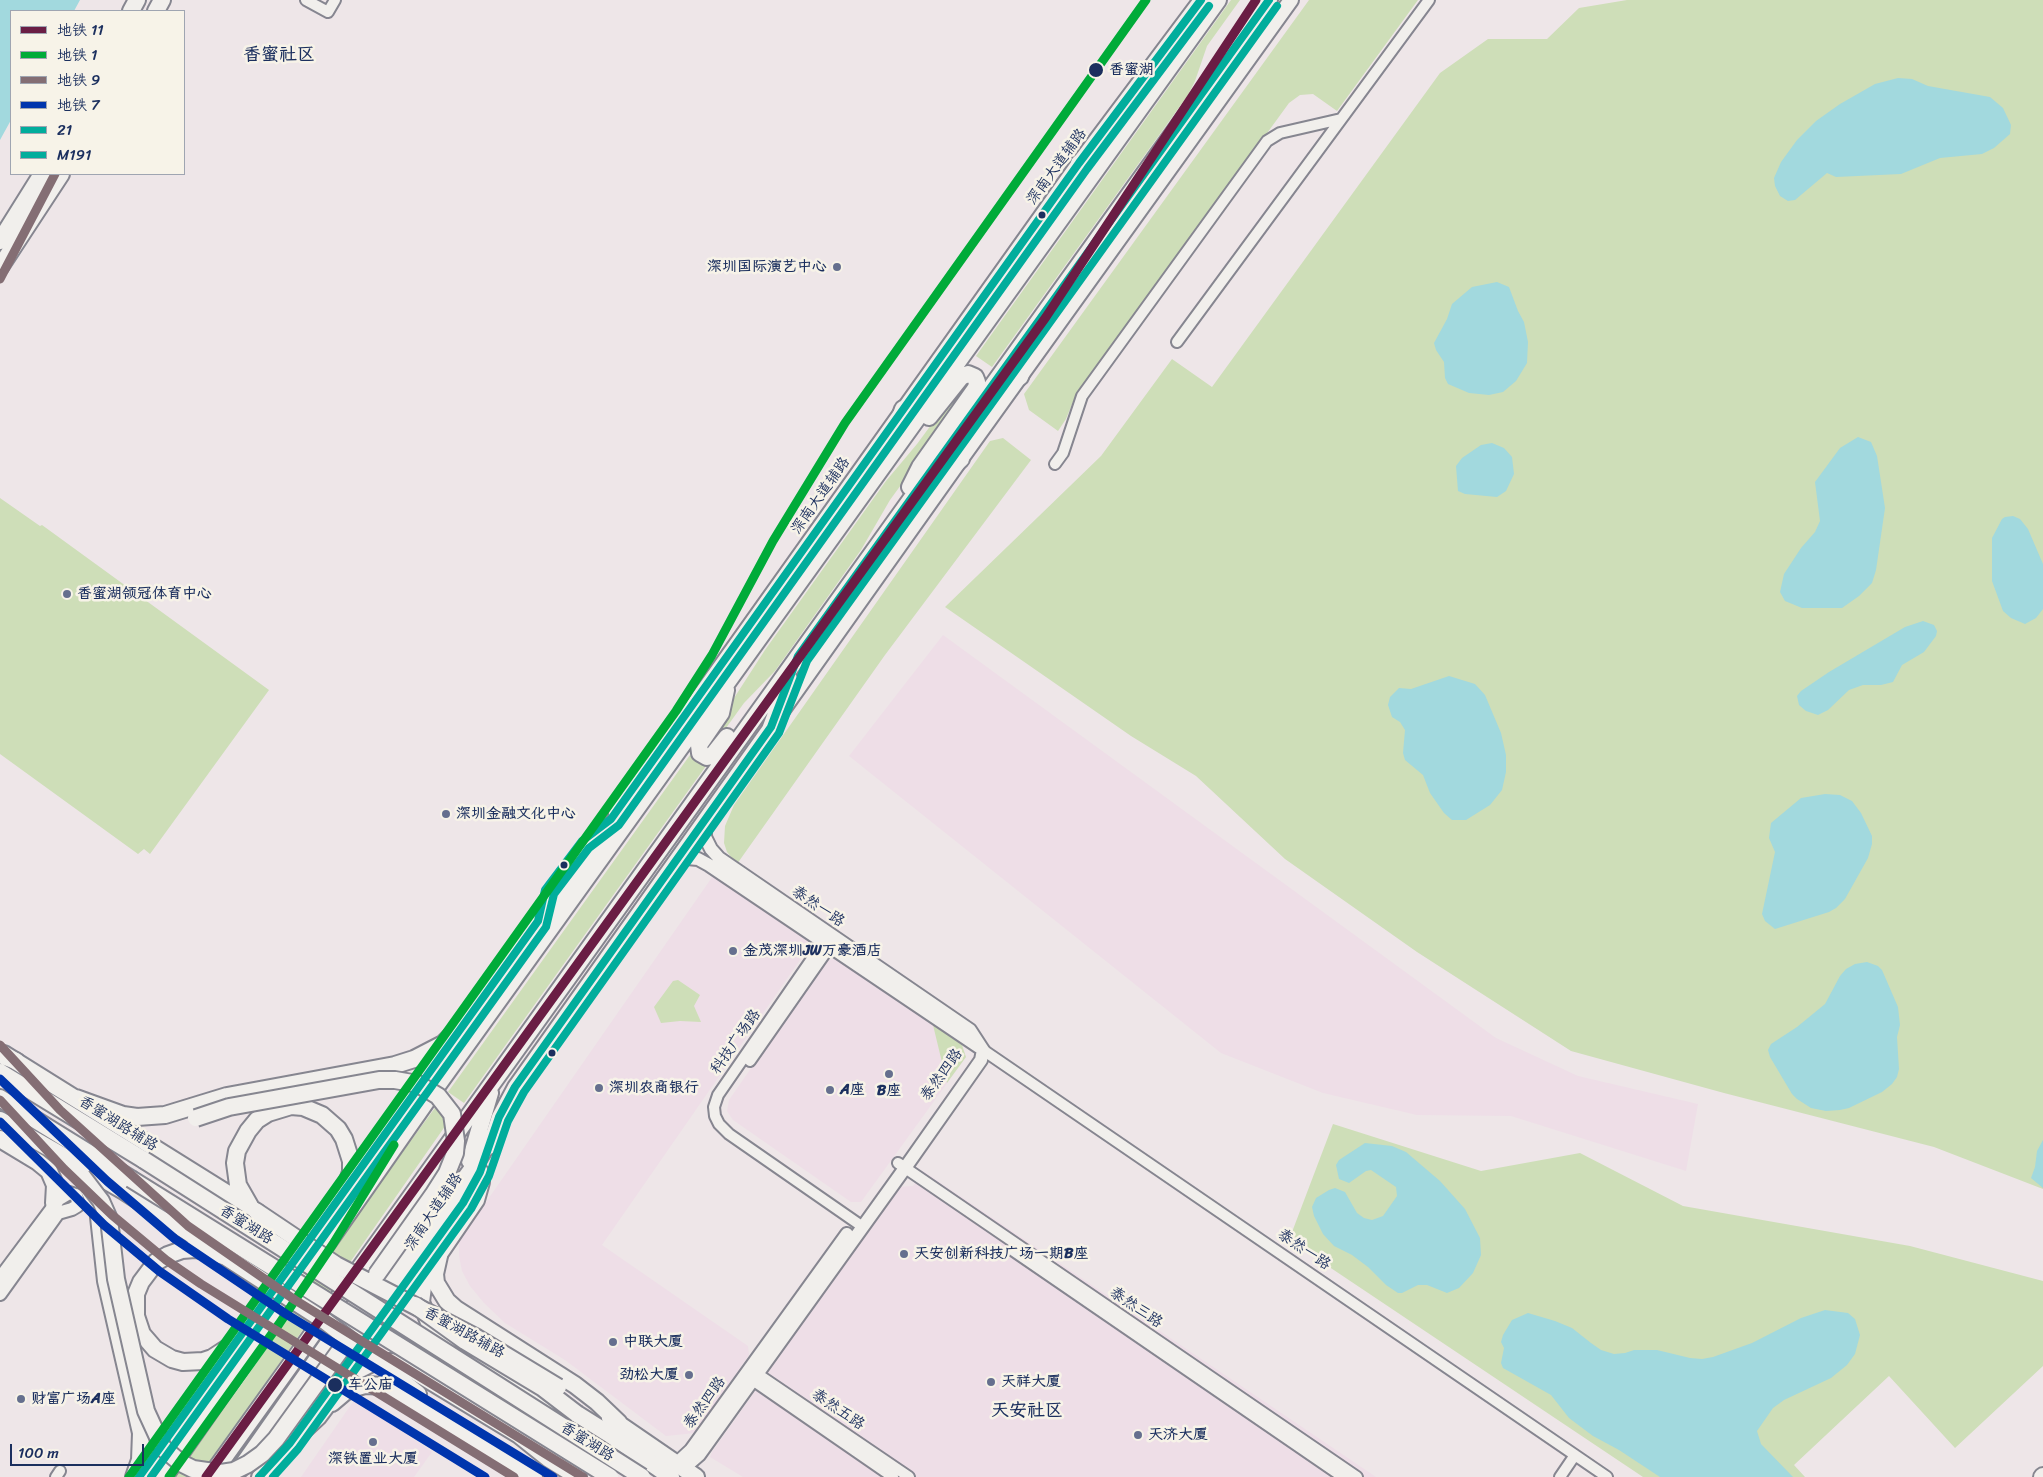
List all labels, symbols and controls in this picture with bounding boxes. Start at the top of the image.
legend [10,10,185,175]
text: 地铁 11 [57,17,104,43]
text: 地铁 1 [57,42,97,68]
district label: 香蜜社区 [243,44,315,66]
marker: 香蜜湖 [1087,61,1105,79]
place label: 香蜜湖 [1109,61,1154,79]
text: 地铁 9 [57,67,100,93]
text: 地铁 7 [57,92,99,118]
text: 21 [57,117,72,143]
street label: 深南大道辅路 [1023,125,1091,209]
text: M191 [57,142,91,168]
unlabelled marker [1037,210,1047,220]
place label: 深圳国际演艺中心 [707,258,827,276]
marker: 深圳国际演艺中心 [831,261,843,273]
street label: 深南大道辅路 [788,454,854,538]
place label: 香蜜湖领冠体育中心 [77,585,212,603]
marker: 香蜜湖领冠体育中心 [61,588,73,600]
place label: 深圳金融文化中心 [456,805,576,823]
marker: 深圳金融文化中心 [440,808,452,820]
unlabelled marker [559,860,569,870]
street label: 泰然一路 [788,883,848,931]
place label: 金茂深圳JW万豪酒店 [743,942,882,960]
marker: 金茂深圳JW万豪酒店 [727,945,739,957]
street label: 科技广场路 [707,1006,765,1078]
street label: 泰然四路 [917,1045,967,1105]
unlabelled marker [547,1048,557,1058]
marker: B座 [883,1068,895,1080]
place label: 深圳农商银行 [609,1079,699,1097]
place label: A座 [840,1081,865,1099]
marker: 深圳农商银行 [593,1082,605,1094]
place label: B座 [877,1082,901,1100]
marker: A座 [824,1084,836,1096]
street label: 香蜜湖路辅路 [75,1093,161,1155]
street label: 深南大道辅路 [401,1170,467,1254]
street label: 香蜜湖路 [216,1201,276,1249]
street label: 泰然一路 [1274,1226,1334,1274]
place label: 天安创新科技广场一期B座 [914,1245,1088,1263]
marker: 天安创新科技广场一期B座 [898,1248,910,1260]
street label: 泰然三路 [1106,1284,1166,1332]
street label: 香蜜湖路辅路 [420,1303,508,1363]
place label: 中联大厦 [623,1333,683,1351]
marker: 中联大厦 [607,1336,619,1348]
place label: 劲松大厦 [619,1366,679,1384]
marker: 劲松大厦 [683,1369,695,1381]
street label: 泰然四路 [680,1373,730,1433]
place label: 天祥大厦 [1001,1373,1061,1391]
marker: 车公庙 [326,1376,344,1394]
place label: 车公庙 [348,1376,393,1394]
marker: 天祥大厦 [985,1376,997,1388]
street label: 泰然五路 [808,1386,868,1434]
place label: 财富广场A座 [31,1390,116,1408]
marker: 财富广场A座 [15,1393,27,1405]
district label: 天安社区 [991,1400,1063,1422]
street label: 香蜜湖路 [557,1418,617,1466]
place label: 天济大厦 [1148,1426,1208,1444]
marker: 天济大厦 [1132,1429,1144,1441]
scale bar [12,1434,146,1466]
marker: 深铁置业大厦 [367,1436,379,1448]
text: 100 m [18,1440,59,1466]
place label: 深铁置业大厦 [328,1450,418,1468]

